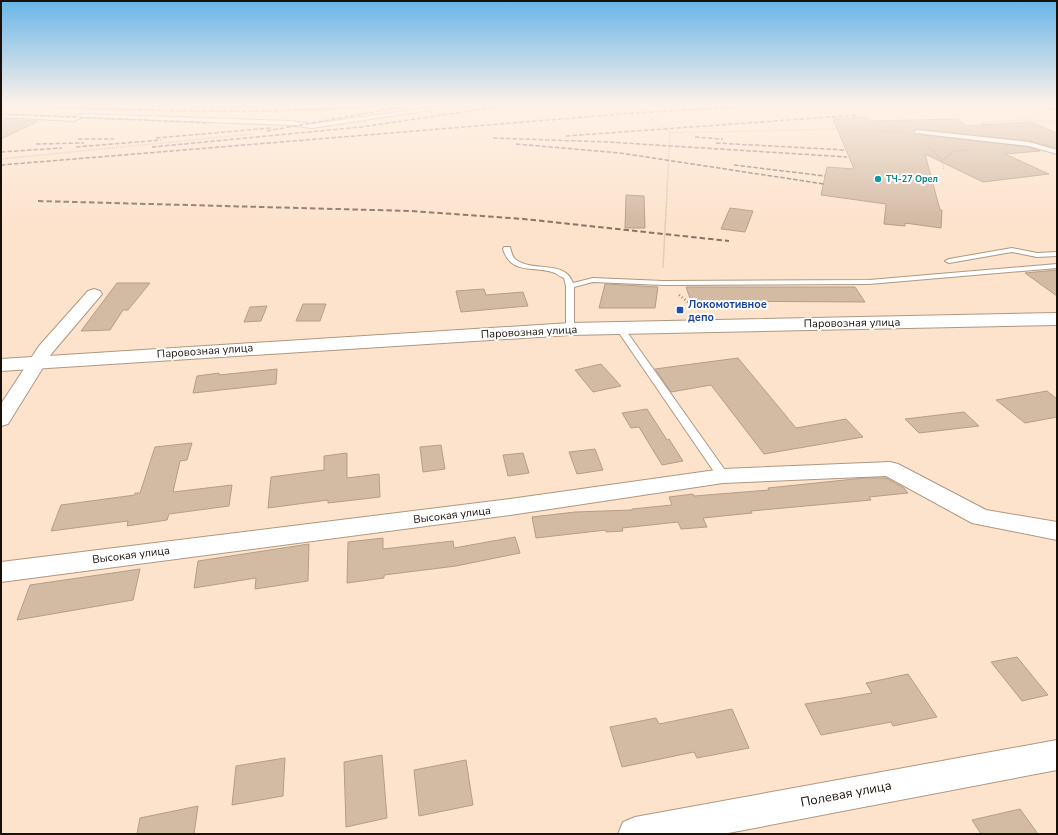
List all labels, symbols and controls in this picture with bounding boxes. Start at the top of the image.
place label: ТЧ-27 Орел [886,173,938,185]
marker: ТЧ-27 Орел [873,174,883,184]
place label: Локомотивное депо [688,297,767,325]
marker: Локомотивное депо [675,305,685,315]
street label: Паровозная улица [804,315,900,331]
street label: Паровозная улица [480,322,578,342]
street label: Паровозная улица [156,340,254,362]
street label: Высокая улица [412,503,492,527]
street label: Высокая улица [91,543,171,567]
street label: Полевая улица [799,776,893,812]

